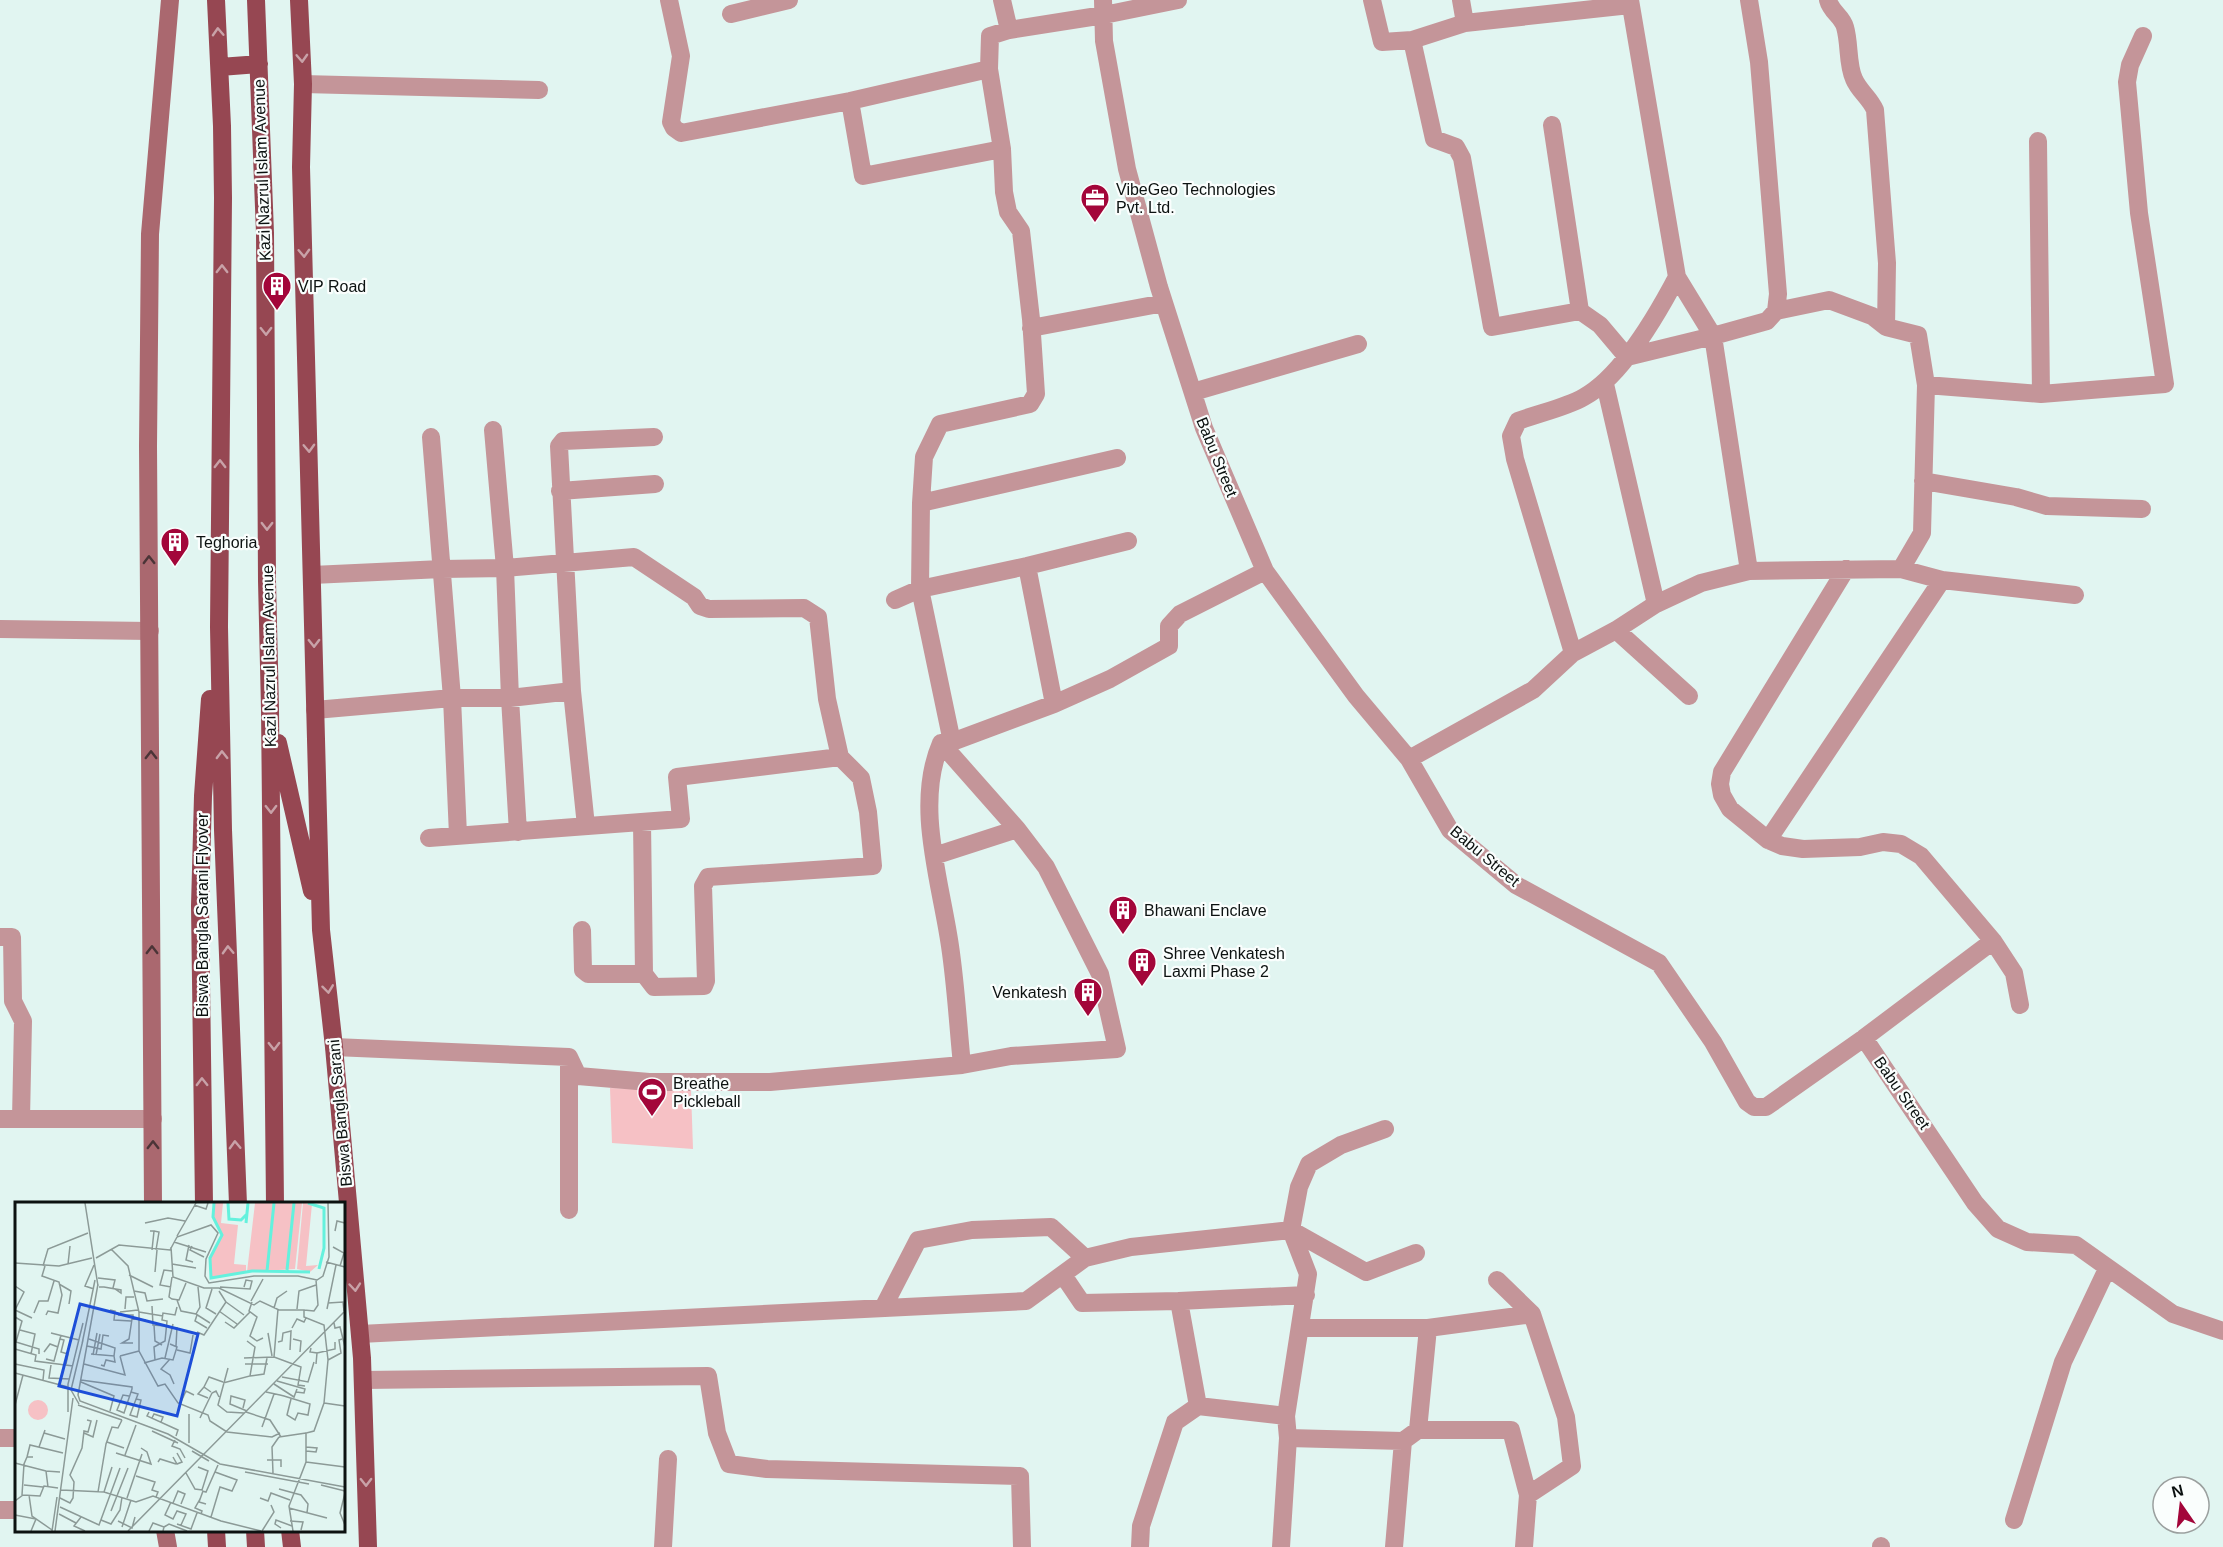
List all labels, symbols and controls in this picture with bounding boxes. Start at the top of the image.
one-way arrow [212,27,225,36]
one-way arrow [296,54,309,63]
street label: Kazi Nazrul Islam Avenue [250,79,274,261]
place label: VibeGeo Technologies Pvt. Ltd. [1116,181,1276,216]
office icon: VibeGeo Technologies Pvt. Ltd. [1079,182,1111,224]
one-way arrow [297,249,310,258]
one-way arrow [216,264,228,273]
building icon: VIP Road [261,270,293,312]
place label: VIP Road [298,278,366,295]
one-way arrow [260,327,272,336]
street label: Babu Street [1193,415,1241,500]
one-way arrow [303,444,315,453]
one-way arrow [214,459,227,468]
one-way arrow [261,522,273,531]
building icon: Teghoria [159,526,191,568]
place label: Teghoria [196,534,257,551]
one-way arrow [143,556,155,565]
street label: Kazi Nazrul Islam Avenue [259,565,279,747]
one-way arrow [307,639,320,648]
one-way arrow [144,751,157,760]
one-way arrow [216,751,228,760]
one-way arrow [265,805,277,814]
street label: Biswa Bangla Sarani Flyover [194,812,211,1017]
street label: Babu Street [1447,822,1523,890]
building icon: Bhawani Enclave [1107,894,1139,936]
place label: Bhawani Enclave [1144,902,1267,919]
place label: Shree Venkatesh Laxmi Phase 2 [1163,945,1285,980]
one-way arrow [146,946,158,955]
one-way arrow [222,946,234,955]
building icon: Shree Venkatesh Laxmi Phase 2 [1126,946,1158,988]
building icon: Venkatesh [1072,976,1104,1018]
one-way arrow [321,984,333,993]
place label: Venkatesh [992,984,1067,1001]
street label: Biswa Bangla Sarani [325,1039,355,1187]
one-way arrow [268,1042,280,1051]
street label: Babu Street [1871,1054,1934,1133]
place label: Breathe Pickleball [673,1075,741,1110]
sports icon: Breathe Pickleball [636,1076,668,1118]
one-way arrow [196,1078,208,1087]
one-way arrow [147,1141,159,1150]
one-way arrow [229,1141,242,1150]
inset map [15,1202,345,1532]
one-way arrow [349,1283,362,1292]
north arrow [2151,1475,2211,1535]
one-way arrow [359,1477,372,1486]
text: N [2170,1481,2185,1501]

